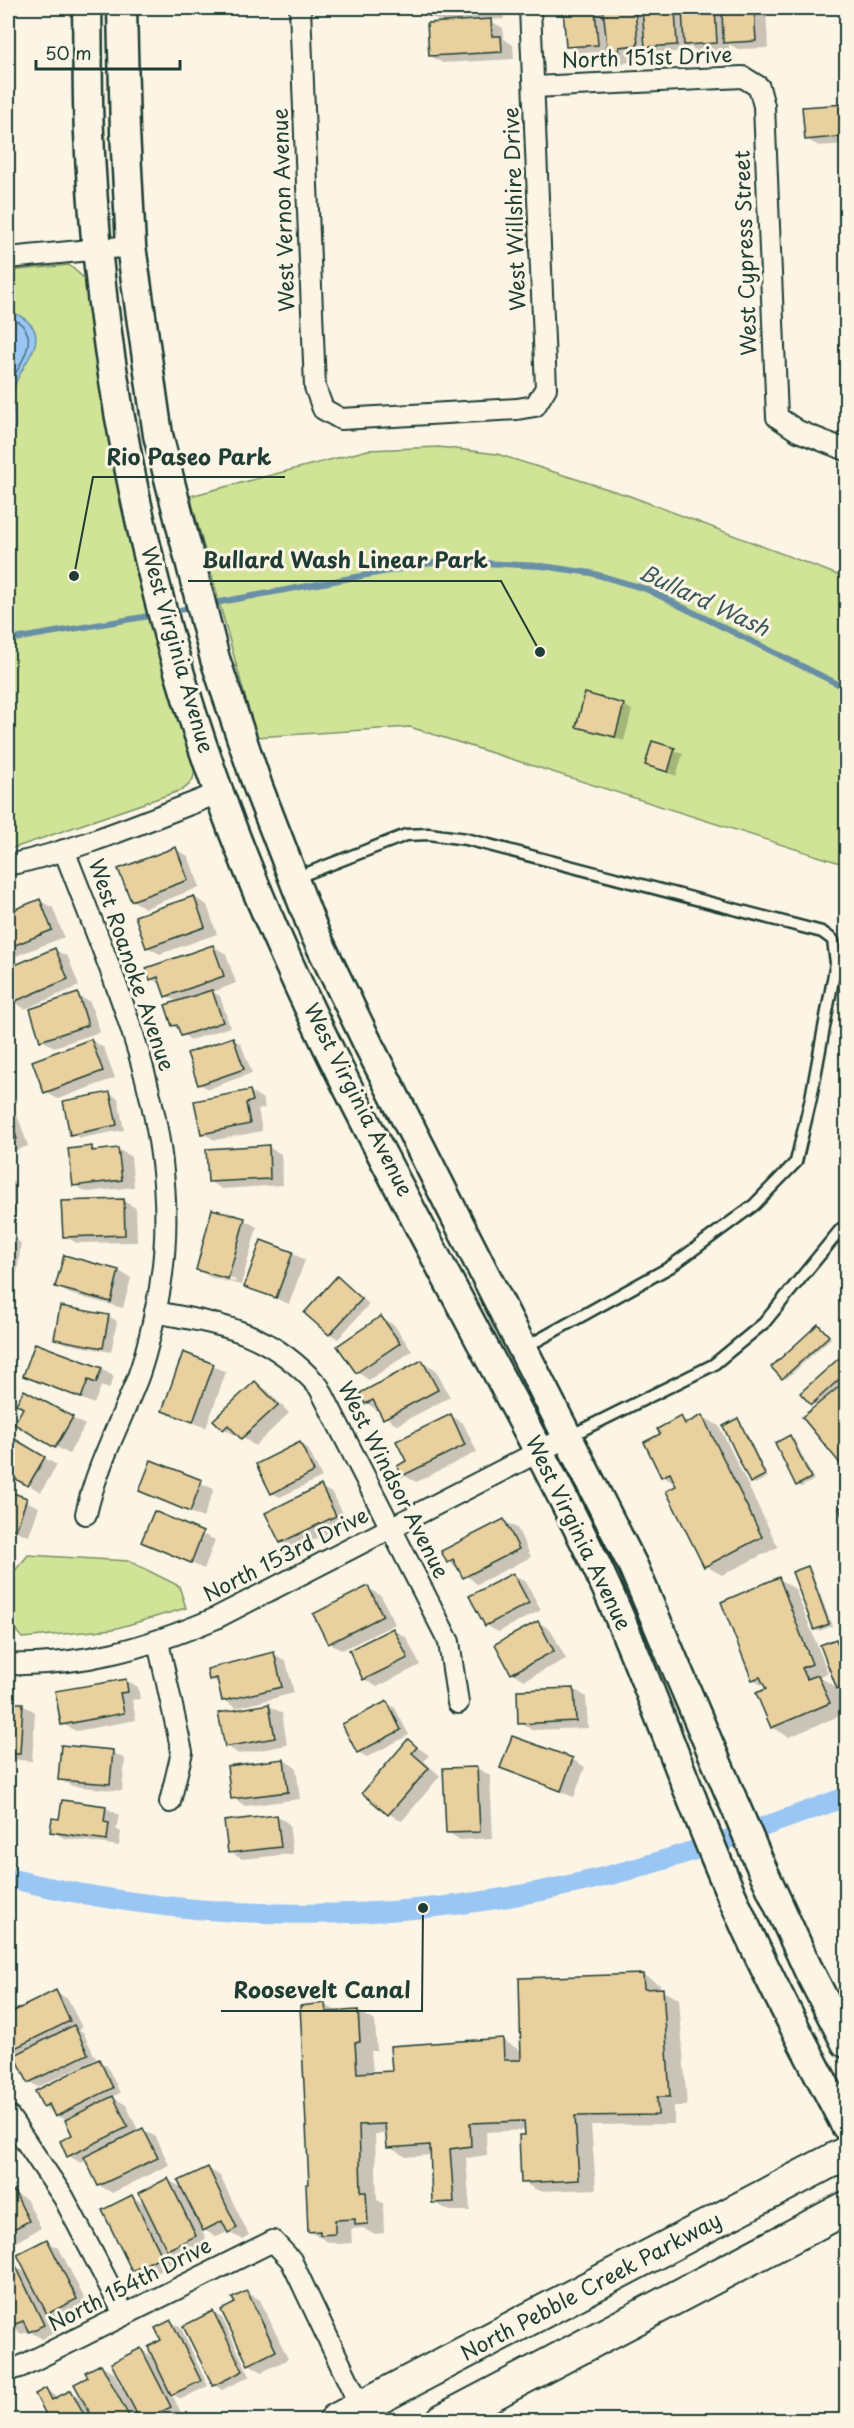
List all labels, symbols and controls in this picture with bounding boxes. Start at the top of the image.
scale bar [36,33,180,71]
street label: North 151st Drive [561,37,733,75]
text: 50 m [45,39,92,66]
street label: West Willshire Drive [493,107,533,312]
street label: West Vernon Avenue [262,108,302,313]
street label: West Cypress Street [724,150,764,356]
callout: Rio Paseo Park [93,437,285,477]
text: Rio Paseo Park [107,439,272,472]
callout: Bullard Wash Linear Park [188,541,501,581]
street label: West Virginia Avenue [134,542,224,756]
text: Bullard Wash Linear Park [202,542,488,575]
water label: Bullard Wash [634,554,776,644]
street label: West Roanoke Avenue [82,854,184,1075]
street label: West Virginia Avenue [297,997,422,1201]
street label: West Windsor Avenue [331,1375,458,1583]
street label: West Virginia Avenue [519,1429,641,1635]
street label: North 153rd Drive [197,1498,373,1609]
callout: Roosevelt Canal [221,1971,422,2011]
text: Roosevelt Canal [234,1972,411,2005]
street label: North Pebble Creek Parkway [454,2203,726,2368]
street label: North 154th Drive [42,2228,216,2338]

